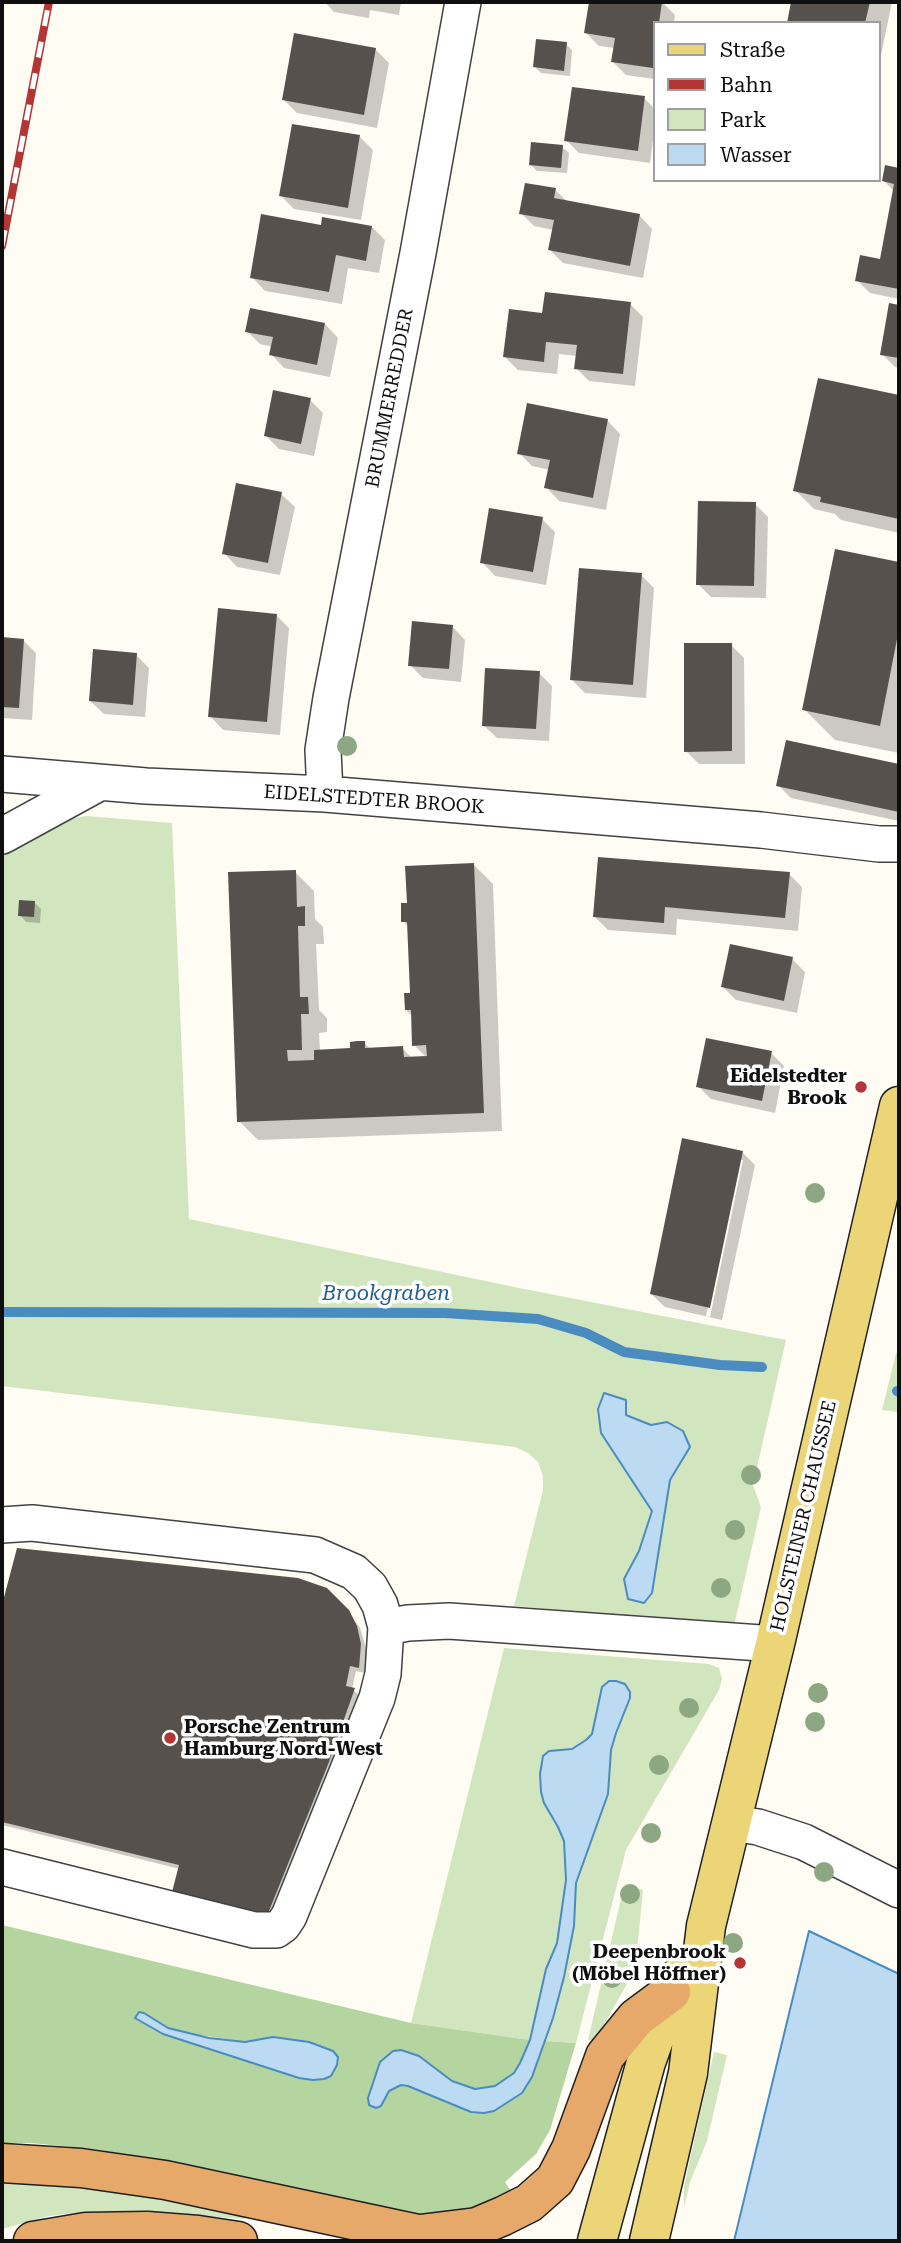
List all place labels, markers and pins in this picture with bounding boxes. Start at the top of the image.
place label: Eidelstedter Brook [730,1065,847,1109]
marker: Eidelstedter Brook [853,1079,869,1095]
place label: Porsche Zentrum Hamburg Nord-West [184,1716,383,1760]
marker: Porsche Zentrum Hamburg Nord-West [162,1730,178,1746]
place label: Deepenbrook (Möbel Höffner) [572,1941,726,1985]
marker: Deepenbrook (Möbel Höffner) [732,1955,748,1971]

